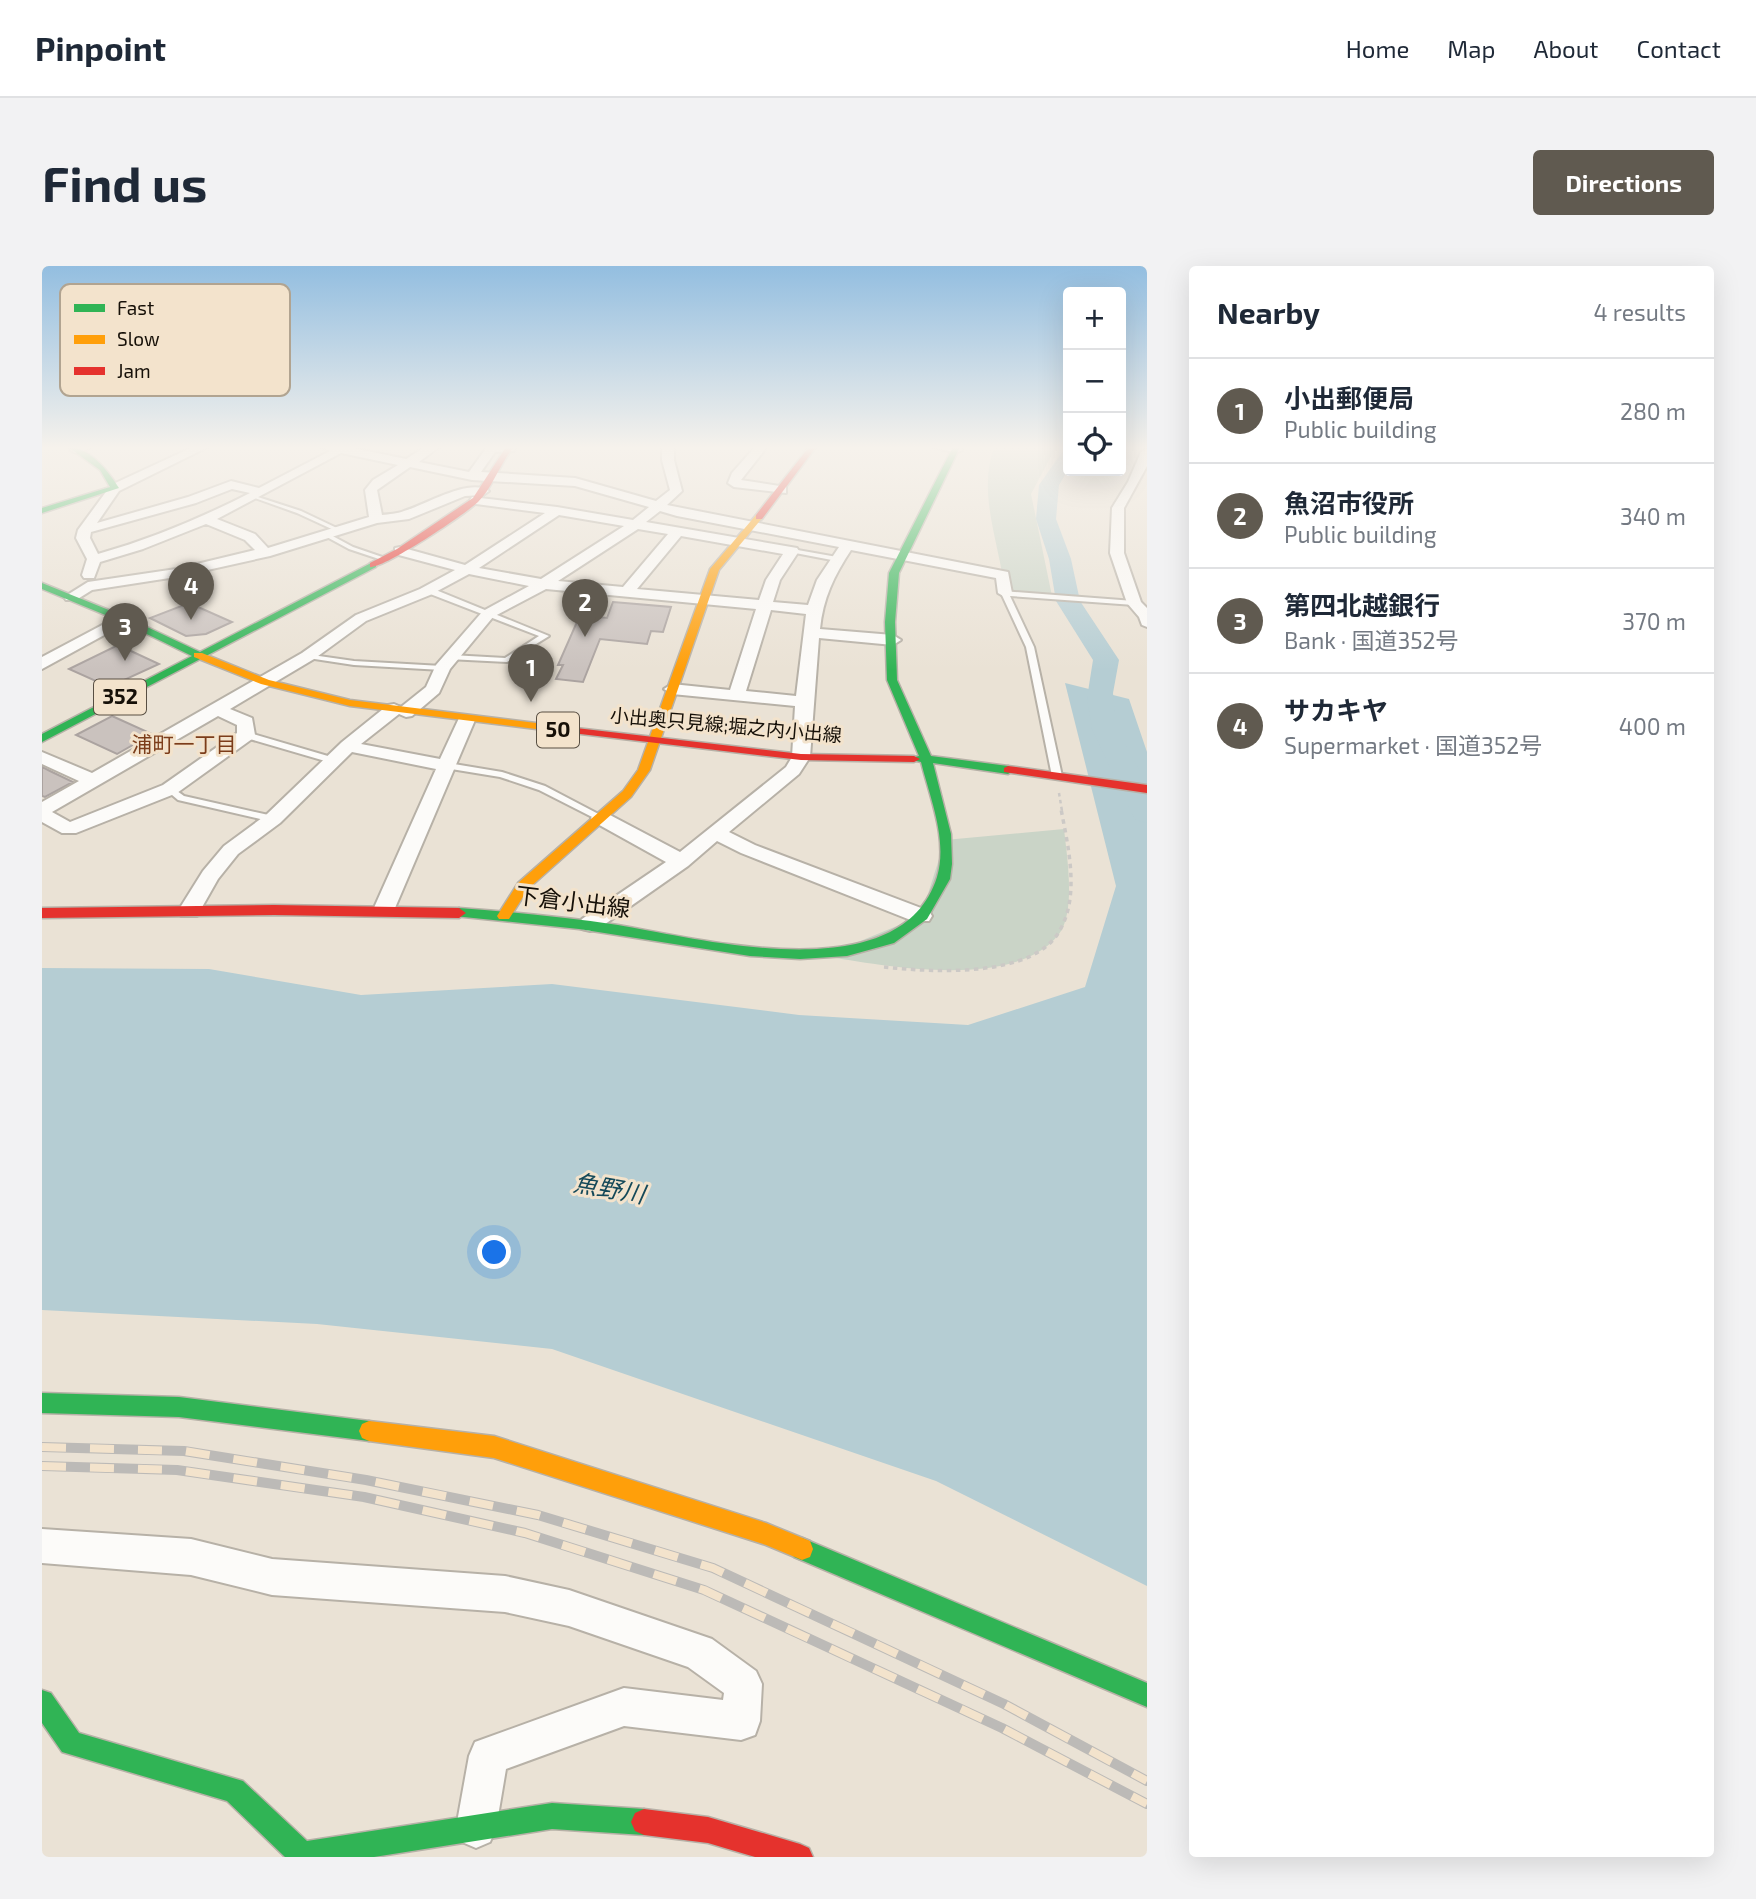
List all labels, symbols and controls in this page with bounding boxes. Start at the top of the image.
text: Pinpoint [35,28,166,68]
text: Home [1346,34,1409,63]
text: Map [1447,34,1495,63]
text: About [1533,34,1599,63]
text: Contact [1637,34,1721,63]
button: Directions [1533,150,1714,215]
text: Find us [42,153,207,212]
legend [60,284,290,396]
map controls [1063,287,1126,476]
button: + [1063,287,1126,350]
text: Nearby [1217,294,1320,330]
text: Fast [117,296,154,319]
text: 4 results [1594,298,1686,326]
text: Slow [117,327,160,350]
button: − [1063,350,1126,413]
text: Jam [117,359,151,382]
text: 小出郵便局 [1284,382,1414,413]
text: 1 [1235,397,1245,425]
text: 280 m [1620,397,1686,425]
button: locate [1063,413,1126,476]
text: Public building [1284,415,1437,443]
text: 魚沼市役所 [1284,487,1414,518]
text: 2 [1233,502,1247,530]
text: 340 m [1620,502,1686,530]
text: Public building [1284,520,1437,548]
pin: 4 [168,562,214,620]
pin: 2 [562,579,608,637]
text: 第四北越銀行 [1284,589,1440,620]
pin: 3 [102,603,148,661]
text: 3 [1233,607,1247,635]
text: 370 m [1622,607,1686,635]
text: Bank · 国道352号 [1284,626,1458,654]
pin: 1 [508,644,554,702]
road number: 352 [94,680,146,714]
text: サカキヤ [1284,694,1388,725]
street label: 小出奥只見線;堀之内小出線 [609,703,843,746]
text: 4 [1233,712,1247,740]
text: 400 m [1619,712,1686,740]
road number: 50 [537,713,579,748]
district label: 浦町一丁目 [132,731,237,756]
text: Supermarket · 国道352号 [1284,731,1542,759]
street label: 下倉小出線 [514,880,632,922]
water label: 魚野川 [571,1167,650,1209]
your location [477,1235,511,1269]

